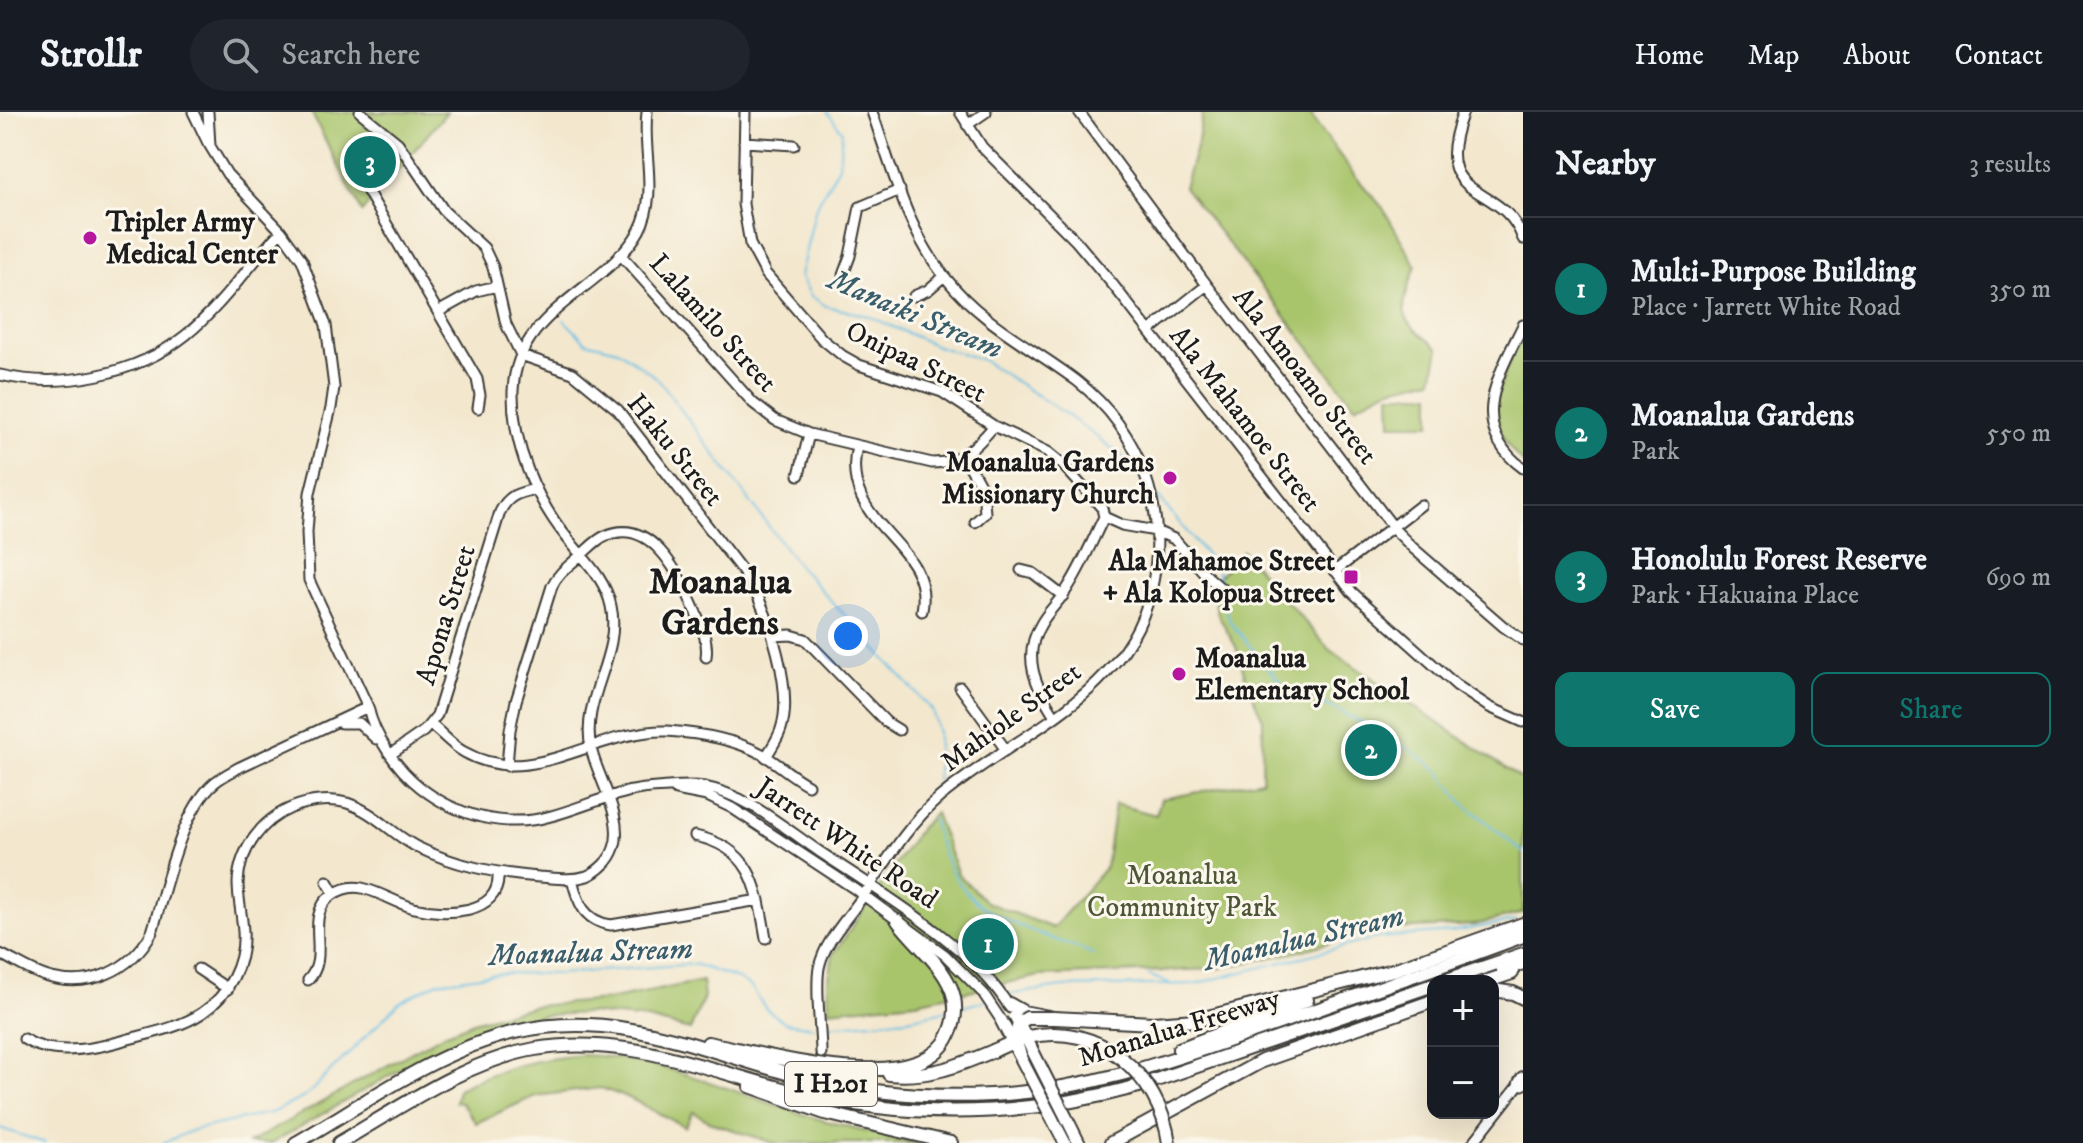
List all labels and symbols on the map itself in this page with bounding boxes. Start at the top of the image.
pin: 3 [344,132,396,192]
place label: Tripler Army Medical Center [105,205,279,272]
marker: Tripler Army Medical Center [81,229,99,247]
street label: Lalamilo Street [642,246,785,400]
water label: Manaiki Stream [821,261,1008,368]
street label: Ala Amoamo Street [1225,280,1385,472]
street label: Onipaa Street [840,313,992,411]
street label: Ala Mahamoe Street [1161,319,1329,519]
street label: Haku Street [619,387,731,513]
place label: Moanalua Gardens Missionary Church [942,445,1155,512]
marker: Moanalua Gardens Missionary Church [1161,469,1179,487]
street label: Apona Street [408,541,484,689]
place label: Ala Mahamoe Street + Ala Kolopua Street [1102,544,1335,611]
district label: Moanalua Gardens [649,560,792,646]
marker: Ala Mahamoe Street + Ala Kolopua Street [1342,568,1360,586]
your location [828,616,868,656]
place label: Moanalua Elementary School [1195,641,1410,708]
street label: Mahiole Street [934,654,1088,780]
marker: Moanalua Elementary School [1170,665,1188,683]
pin: 2 [1345,720,1397,780]
street label: Jarrett White Road [747,768,945,917]
park label: Moanalua Community Park [1087,858,1277,925]
water label: Moanalua Stream [1198,898,1408,980]
pin: 1 [962,914,1014,974]
water label: Moanalua Stream [486,931,694,975]
street label: Moanalua Freeway [1074,980,1285,1075]
road number: I H201 [785,1062,877,1106]

